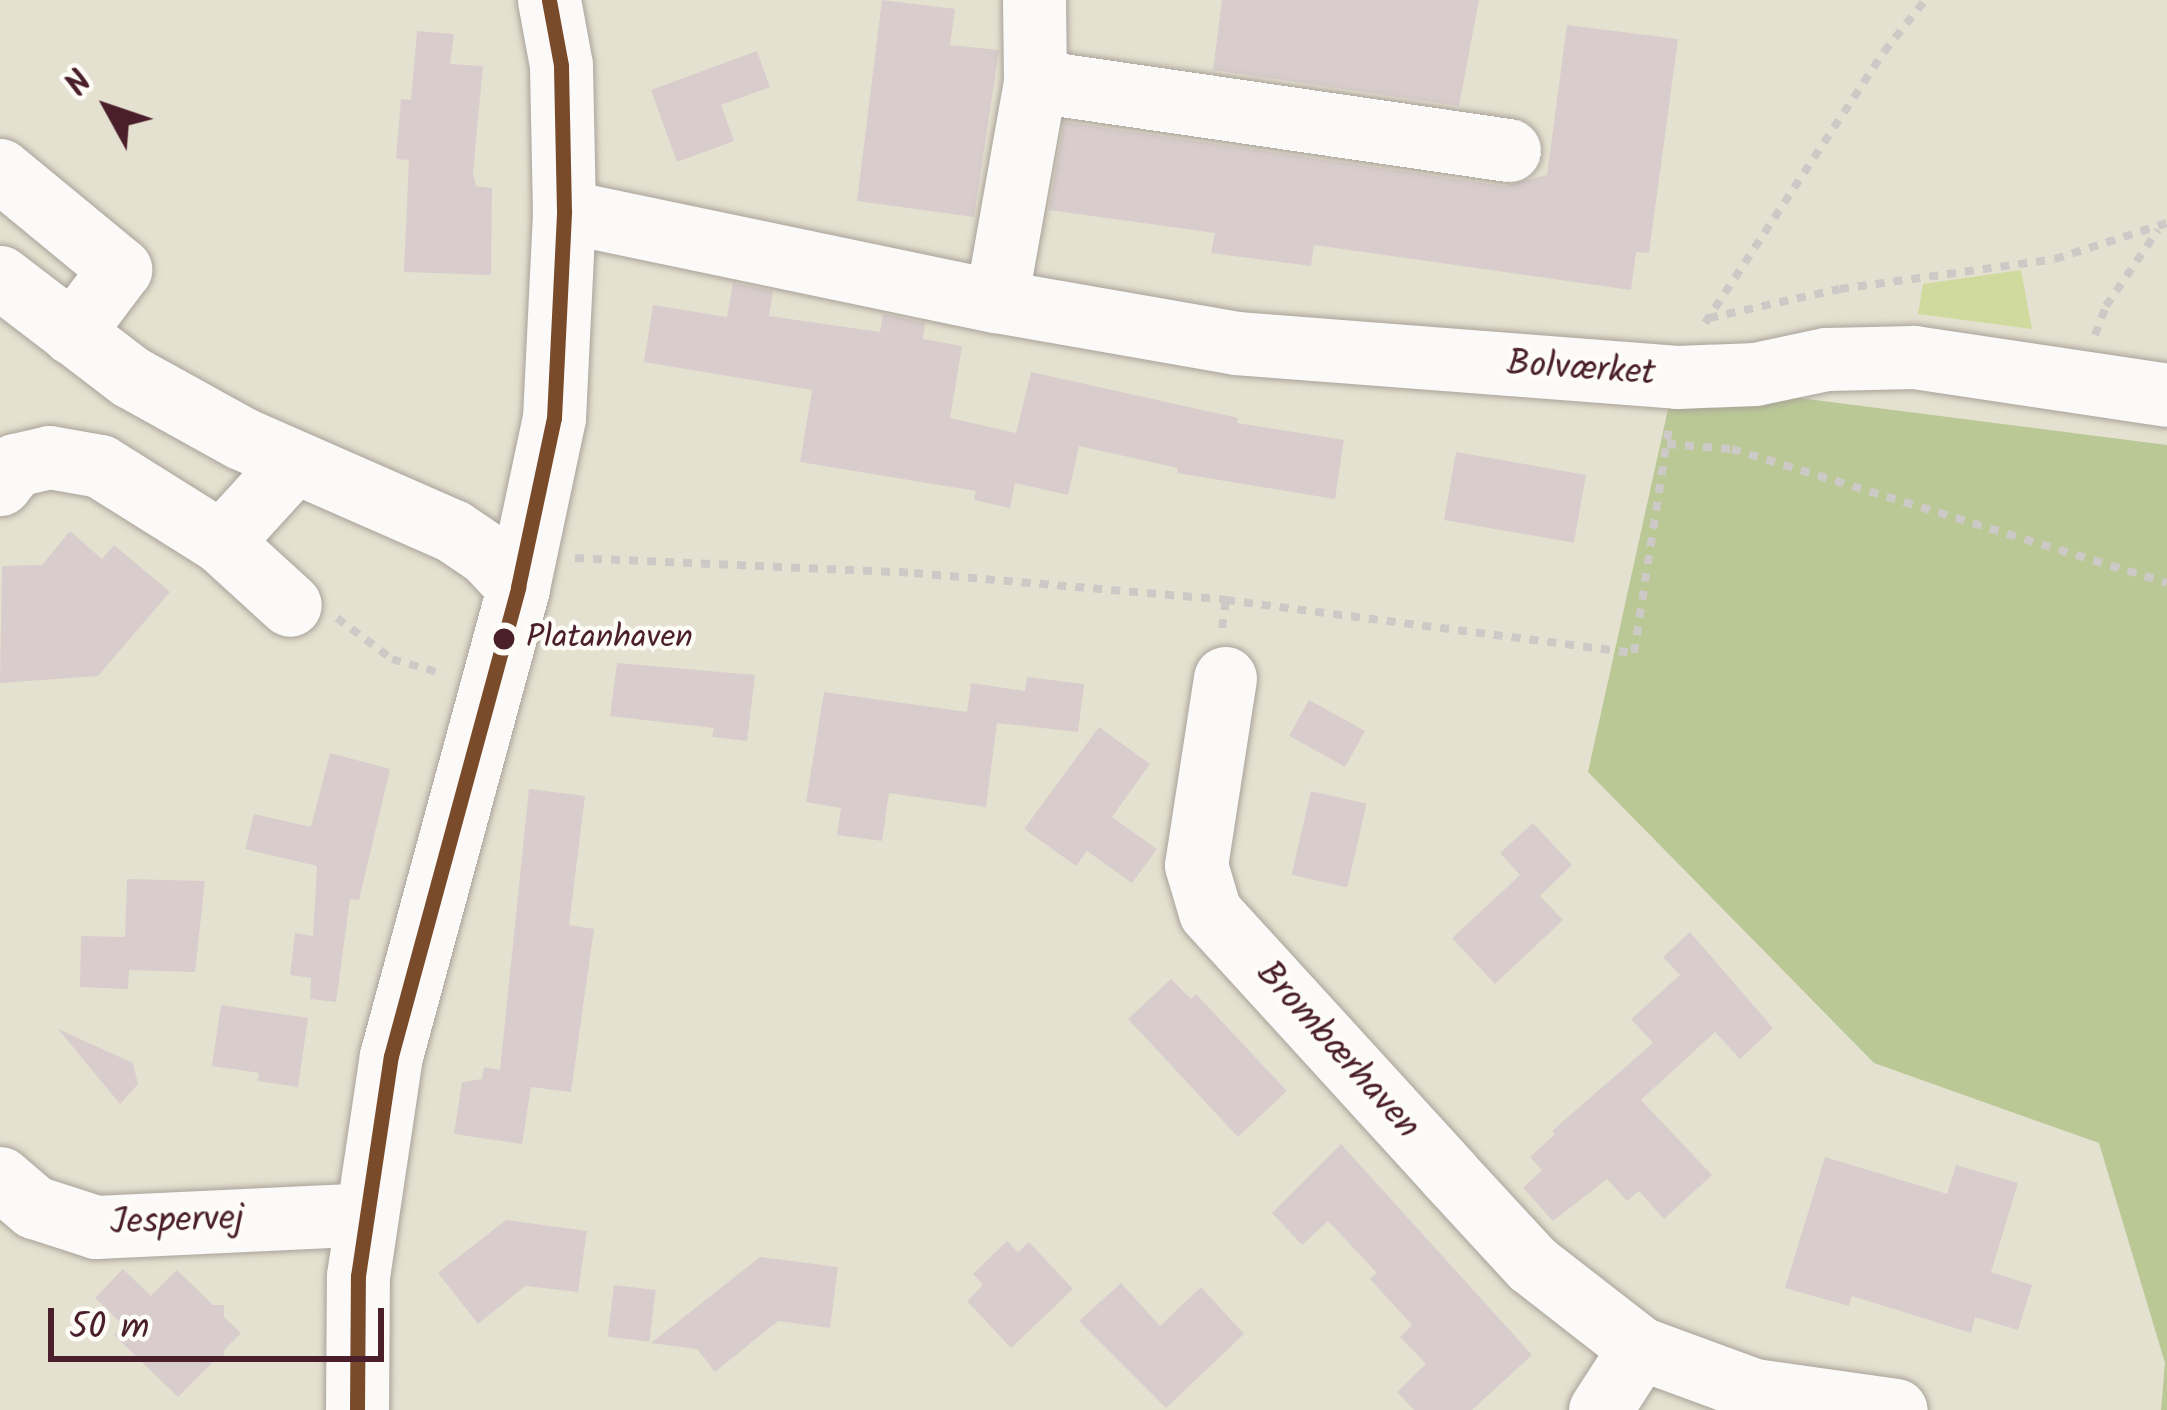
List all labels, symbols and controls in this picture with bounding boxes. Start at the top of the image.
north arrow [48,48,168,168]
text: N [53,60,107,110]
street label: Bolværket [1505,343,1657,397]
place label: Platanhaven [526,619,693,659]
marker: Platanhaven [493,628,515,650]
street label: Brombærhaven [1246,953,1428,1149]
street label: Jespervej [109,1198,245,1246]
scale bar [54,1284,390,1358]
text: 50 m [69,1300,149,1357]

